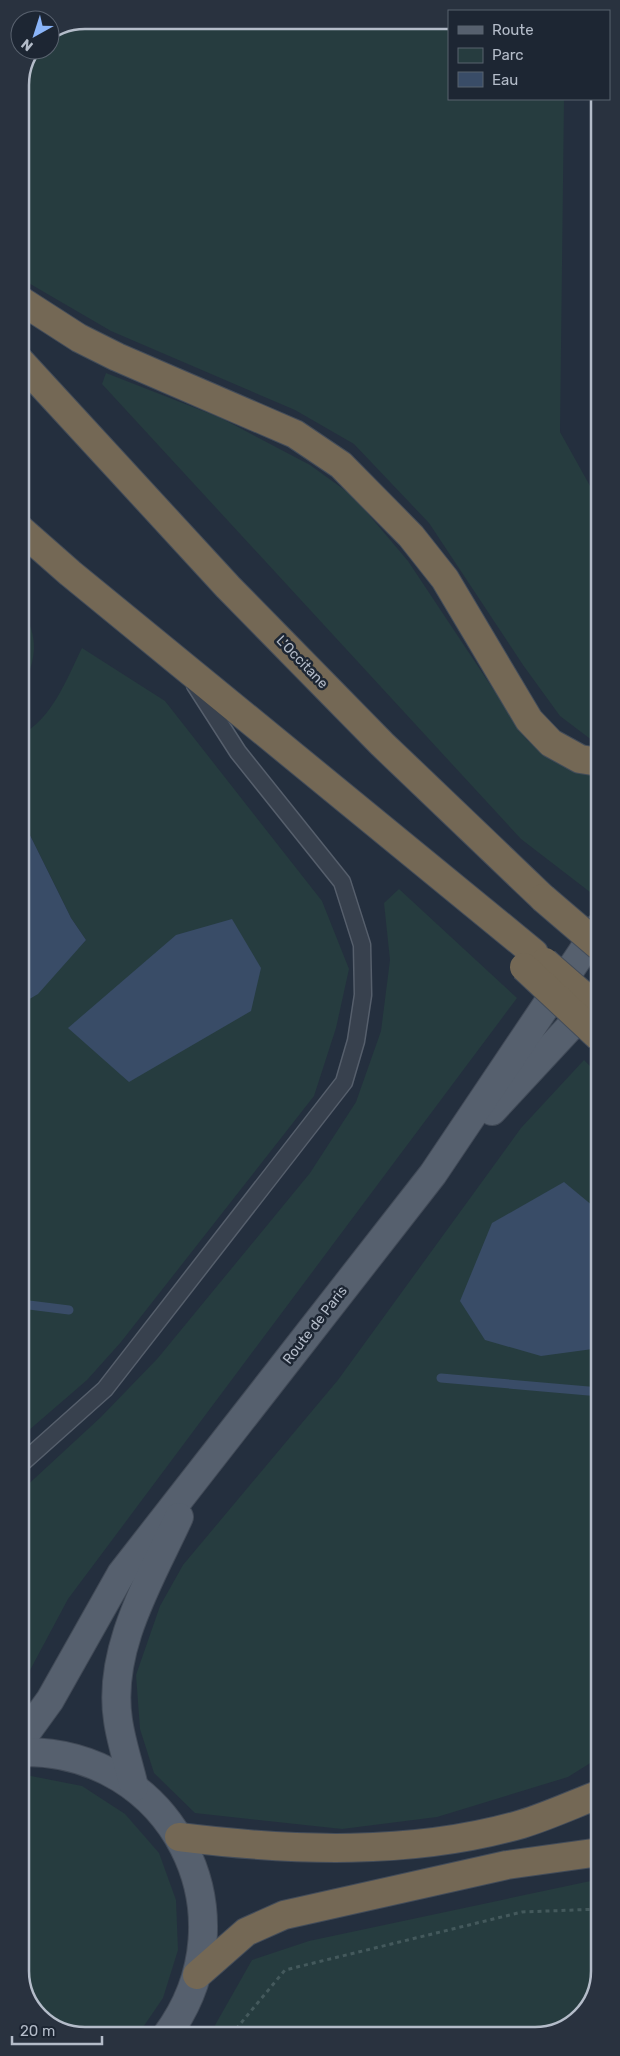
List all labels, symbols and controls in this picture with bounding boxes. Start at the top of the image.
north arrow [10,10,60,60]
legend [448,10,610,100]
text: Route [492,21,534,39]
text: N [18,35,36,54]
text: Parc [492,46,524,64]
text: Eau [492,71,518,89]
street label: L'Occitane [273,632,332,692]
street label: Route de Paris [279,1283,351,1367]
scale bar [12,2014,102,2046]
text: 20 m [20,2022,55,2040]

